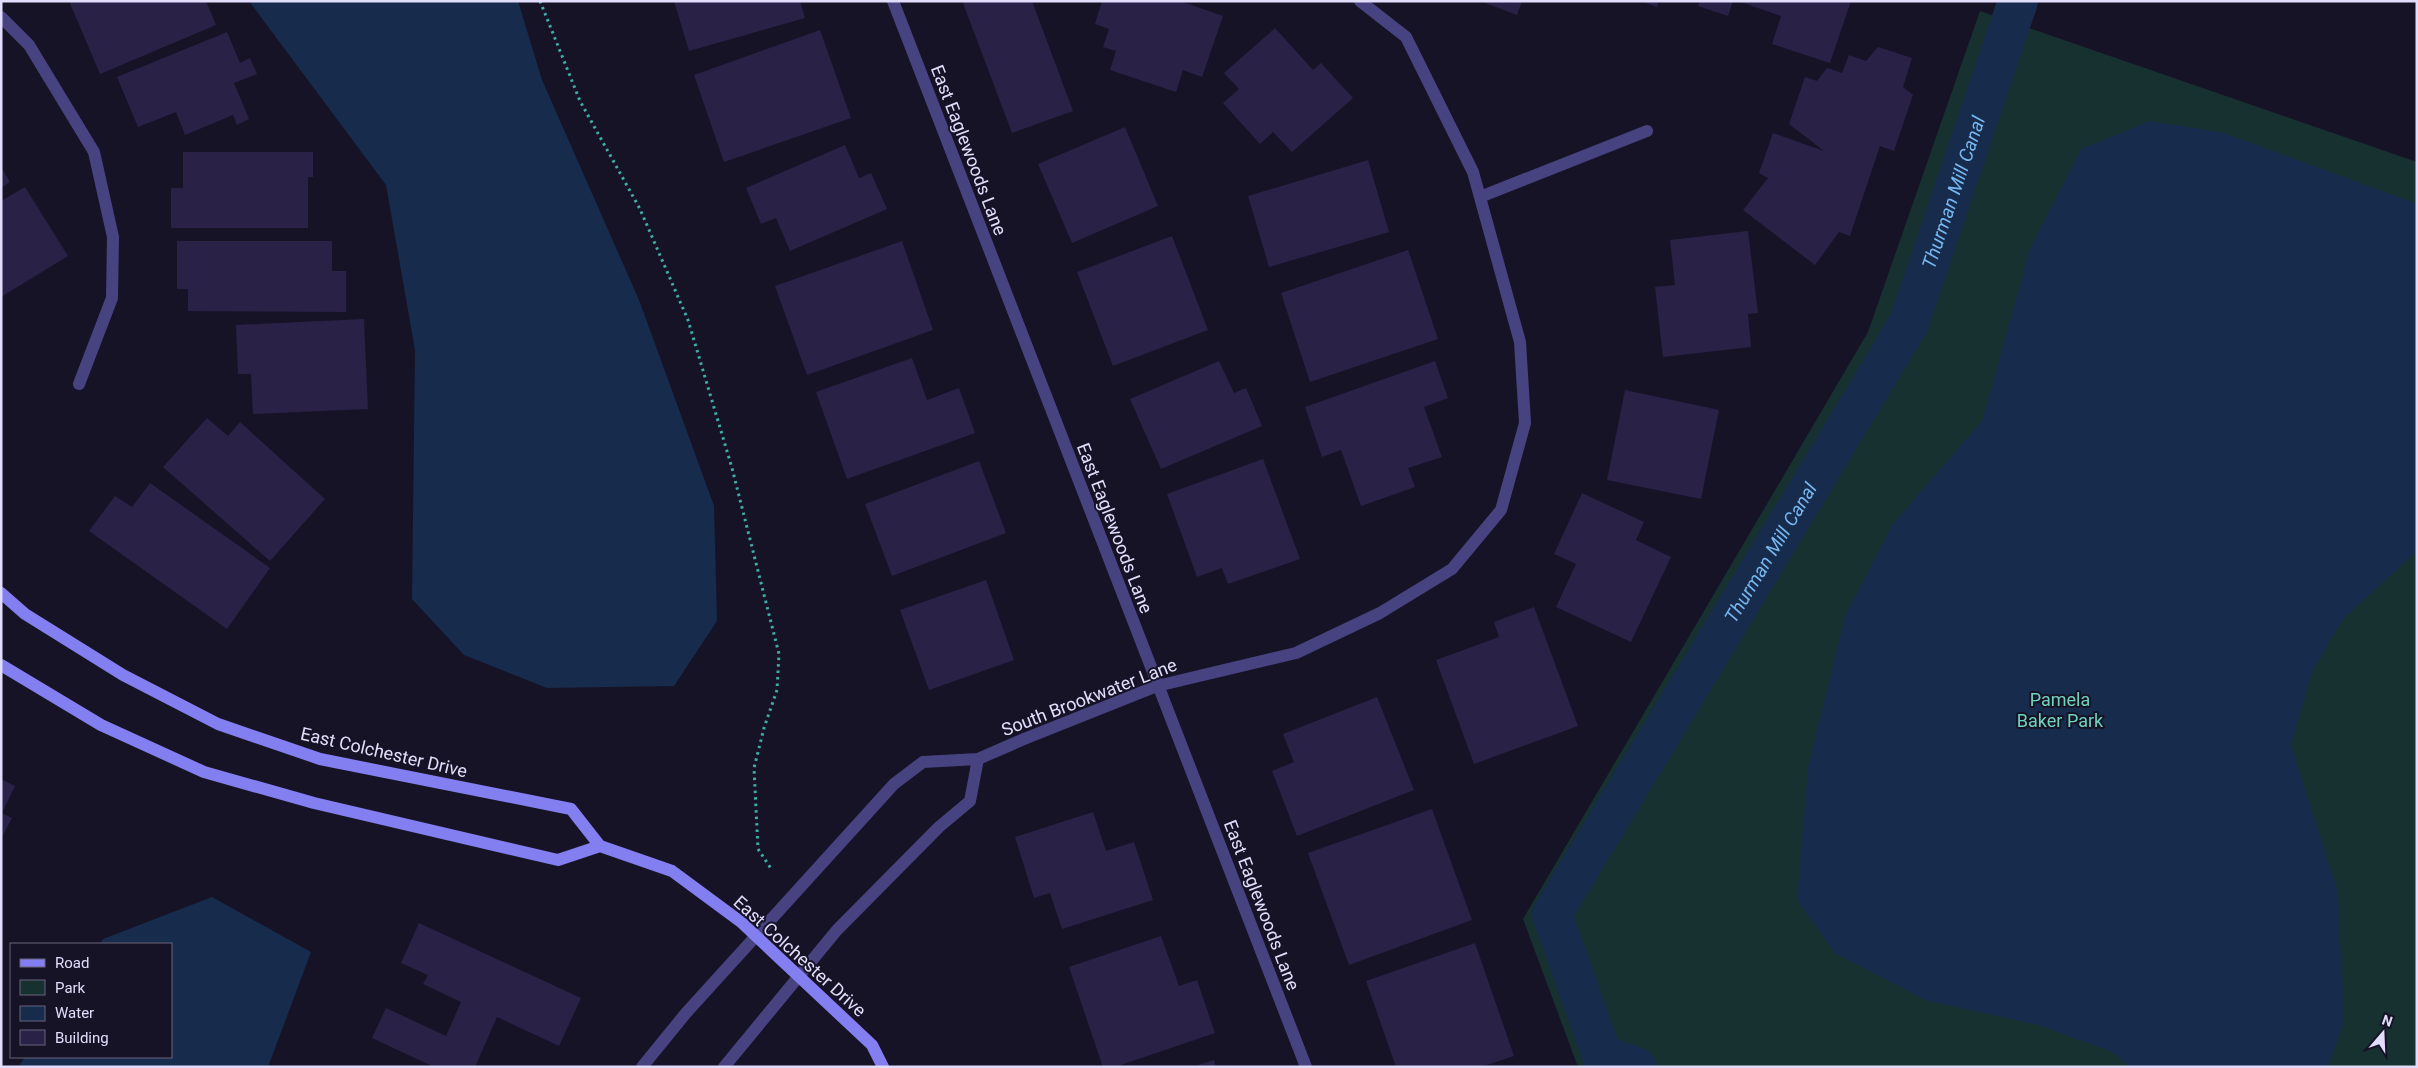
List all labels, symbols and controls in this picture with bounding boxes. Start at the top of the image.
street label: East Eaglewoods Lane [927,62,1011,238]
water label: Thurman Mill Canal [1917,113,1990,272]
street label: East Eaglewoods Lane [1073,440,1157,616]
water label: Thurman Mill Canal [1719,478,1822,627]
street label: South Brookwater Lane [998,654,1180,740]
park label: Pamela Baker Park [2017,689,2104,731]
street label: East Colchester Drive [299,723,469,781]
street label: East Eaglewoods Lane [1220,817,1304,993]
street label: East Colchester Drive [730,891,870,1021]
legend [10,943,172,1058]
text: Road [55,954,89,972]
text: Park [55,979,86,997]
text: Water [55,1004,94,1022]
north arrow [2358,1008,2408,1058]
text: N [2380,1012,2395,1030]
text: Building [55,1029,109,1047]

